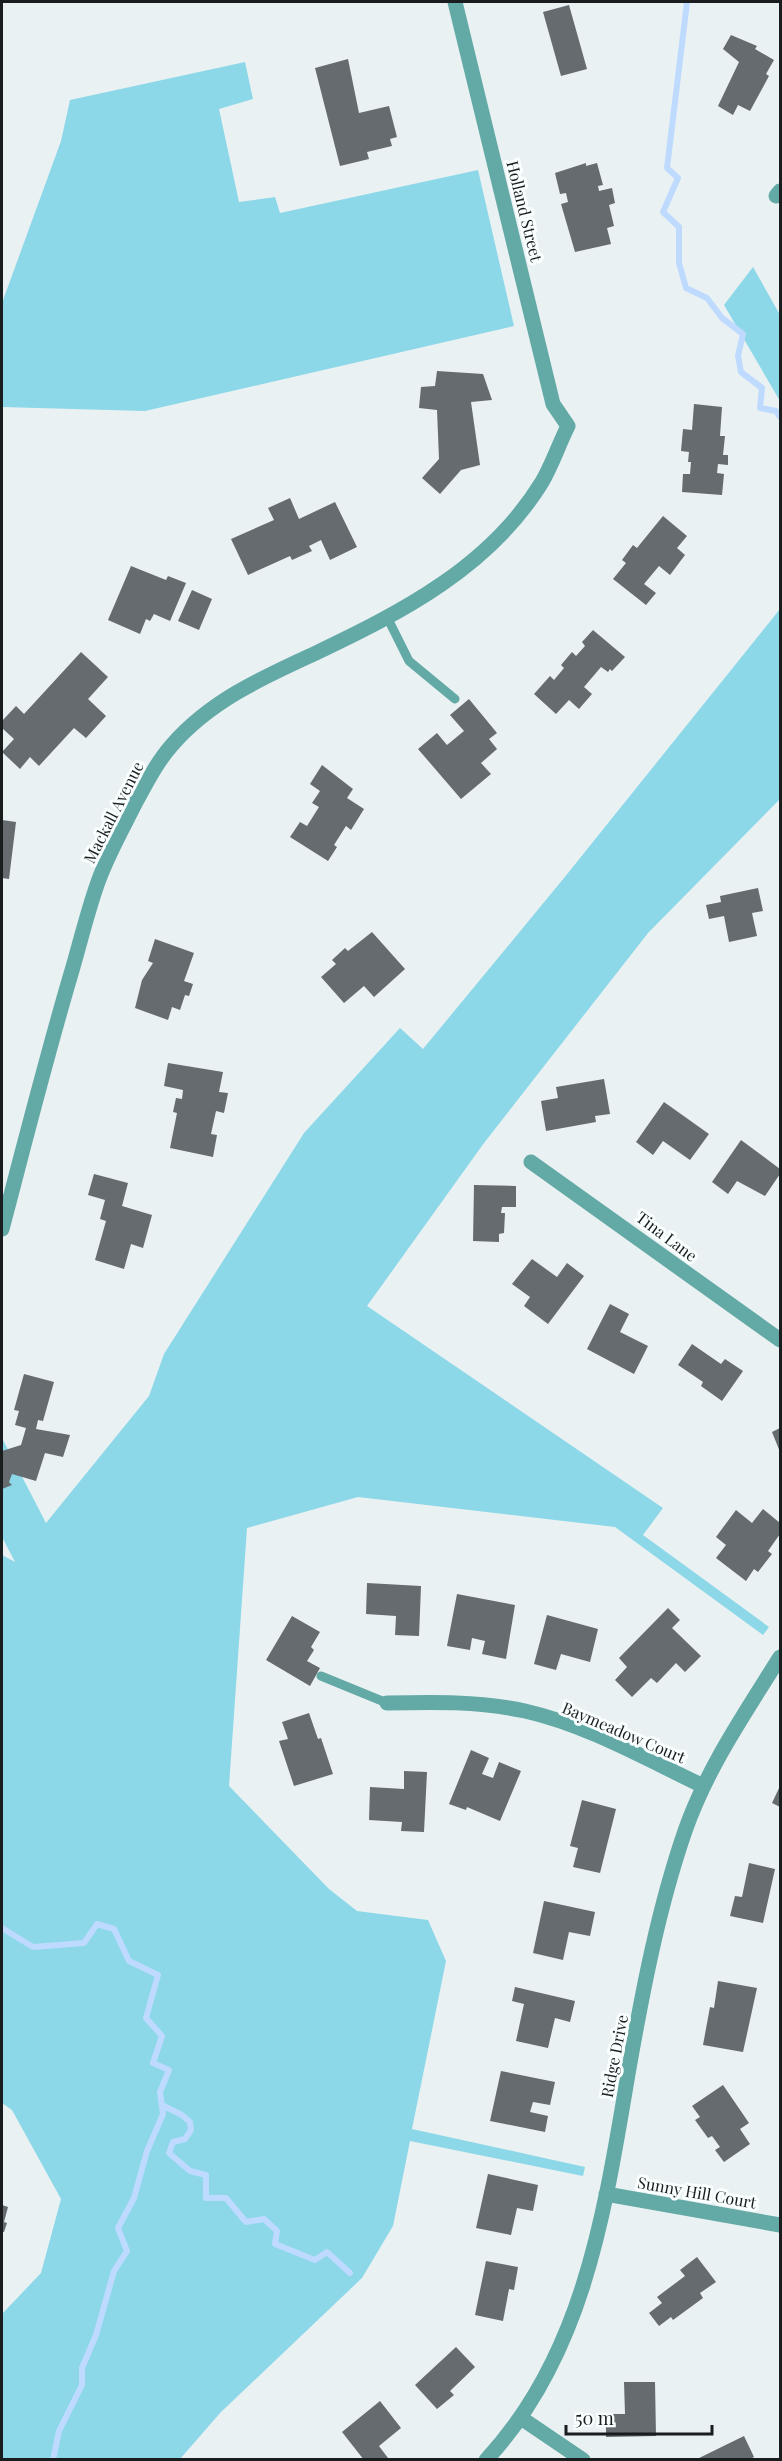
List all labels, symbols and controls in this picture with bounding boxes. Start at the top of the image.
street label: Holland Street [502,158,548,264]
street label: Mackall Avenue [78,758,148,866]
street label: Tina Lane [632,1206,702,1266]
street label: Baymeadow Court [559,1697,689,1768]
street label: Ridge Drive [596,2013,632,2099]
street label: Sunny Hill Court [636,2171,758,2213]
scale bar [566,2398,712,2436]
text: 50 m [575,2406,614,2430]

